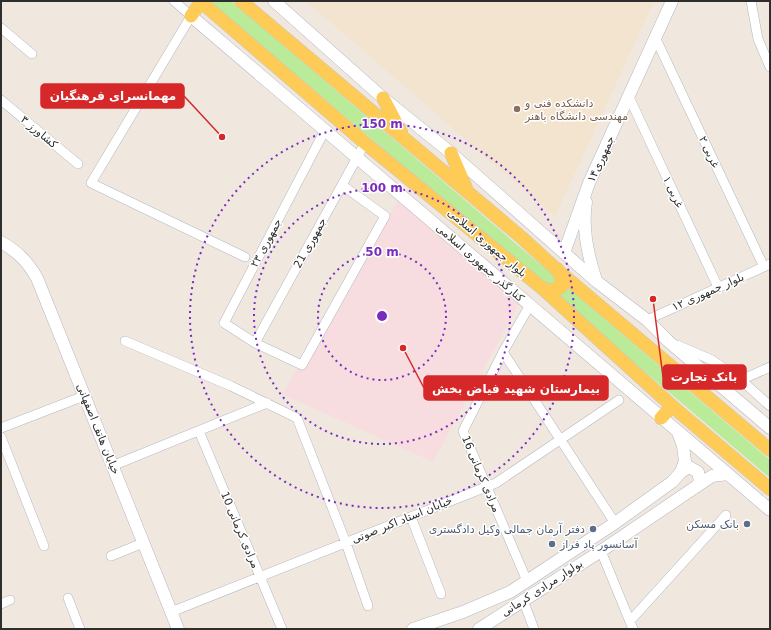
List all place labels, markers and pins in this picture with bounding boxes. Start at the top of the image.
callout: مهمانسرای فرهنگیان [41,84,184,108]
place label: دانشکده فنی و مهندسی دانشگاه باهنر [524,97,628,123]
marker: دانشکده فنی و مهندسی دانشگاه باهنر [512,104,522,114]
centre of rings [375,309,389,323]
callout: بانک تجارت [663,365,746,389]
callout: بیمارستان شهید فیاض بخش [424,376,608,400]
place label: بانک مسکن [686,518,739,531]
marker: بانک مسکن [742,519,752,529]
place label: دفتر آرمان جمالی وکیل دادگستری [429,522,585,536]
marker: دفتر آرمان جمالی وکیل دادگستری [588,524,598,534]
place label: آسانسور پاد فراز [559,537,638,551]
marker: آسانسور پاد فراز [547,539,557,549]

